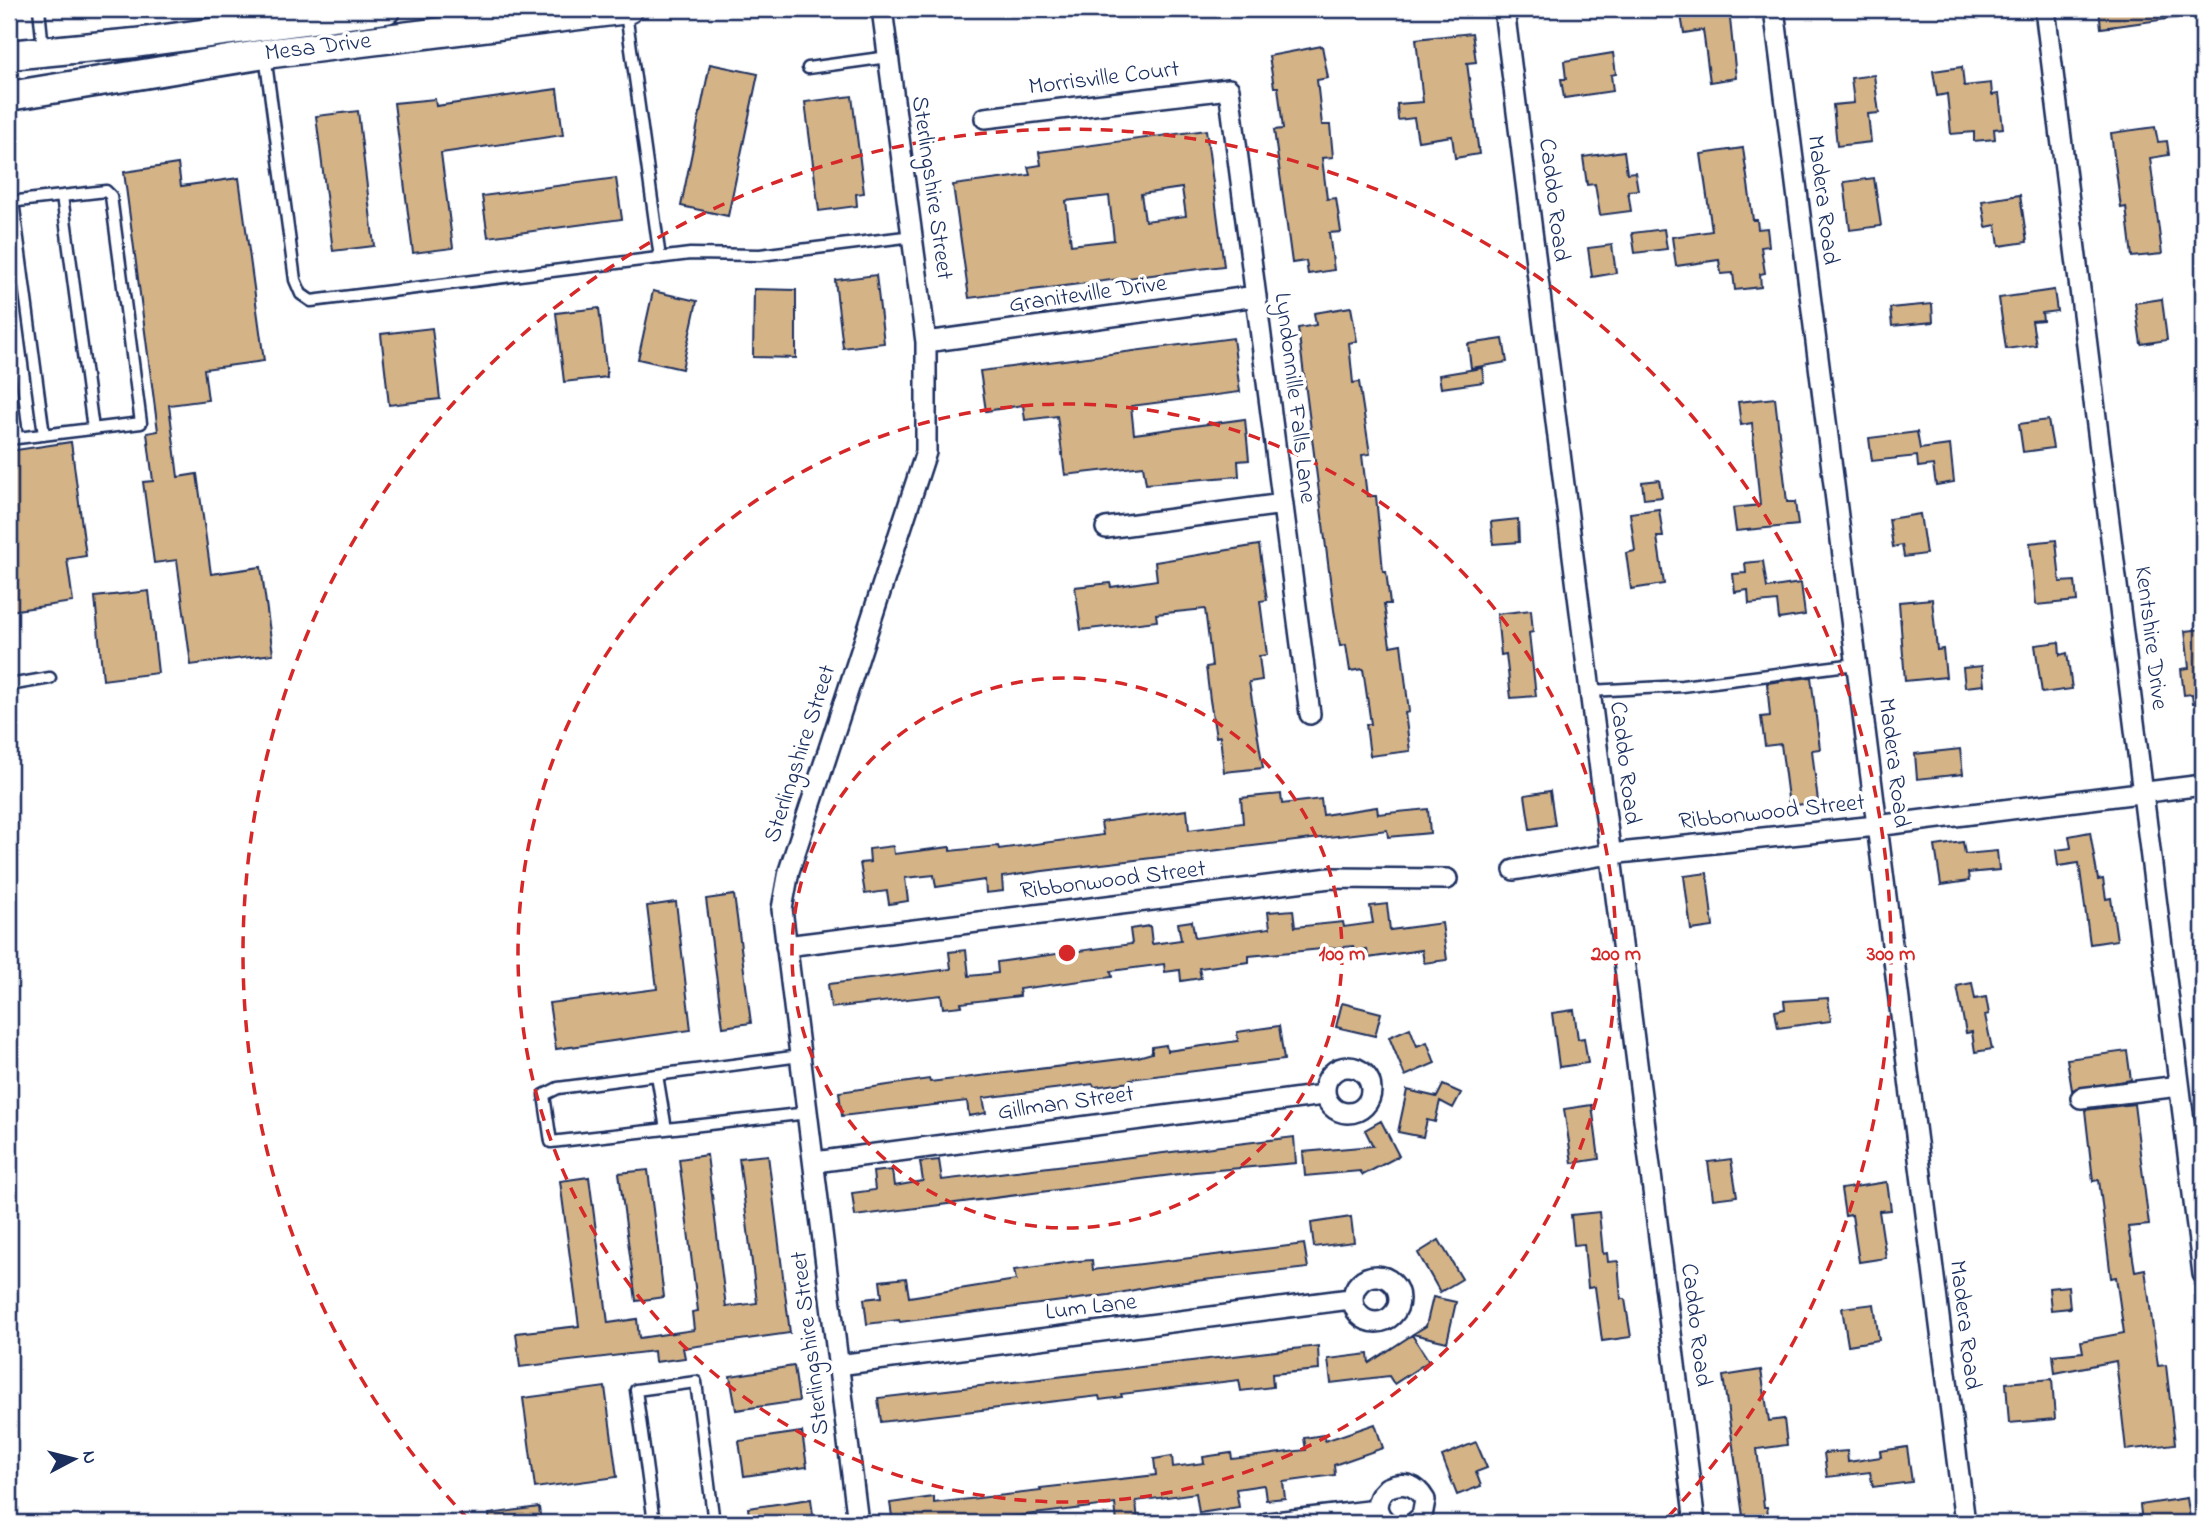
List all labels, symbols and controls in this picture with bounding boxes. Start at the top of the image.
street label: Mesa Drive [263,24,373,72]
street label: Morrisville Court [1027,52,1181,106]
street label: Sterlingshire Street [901,94,961,282]
street label: Madera Road [1797,133,1847,267]
street label: Caddo Road [1528,136,1578,264]
street label: Graniteville Drive [1007,267,1169,323]
street label: Lyndonnille Falls Lane [1263,291,1324,506]
street label: Kentshire Drive [2124,564,2176,712]
street label: Sterlingshire Street [756,660,846,848]
street label: Madera Road [1868,696,1918,830]
street label: Caddo Road [1599,699,1649,827]
street label: Ribbonwood Street [1677,786,1867,840]
street label: Ribbonwood Street [1018,852,1208,910]
text: 100 m [1319,940,1365,970]
text: 200 m [1590,940,1641,970]
text: 300 m [1866,940,1915,970]
centre of rings [1055,941,1079,965]
street label: Gillman Street [996,1077,1136,1131]
street label: Sterlingshire Street [782,1249,840,1437]
street label: Madera Road [1939,1258,1989,1392]
street label: Caddo Road [1670,1261,1720,1389]
street label: Lum Lane [1043,1285,1139,1331]
north arrow [38,1424,108,1494]
text: N [74,1449,103,1465]

